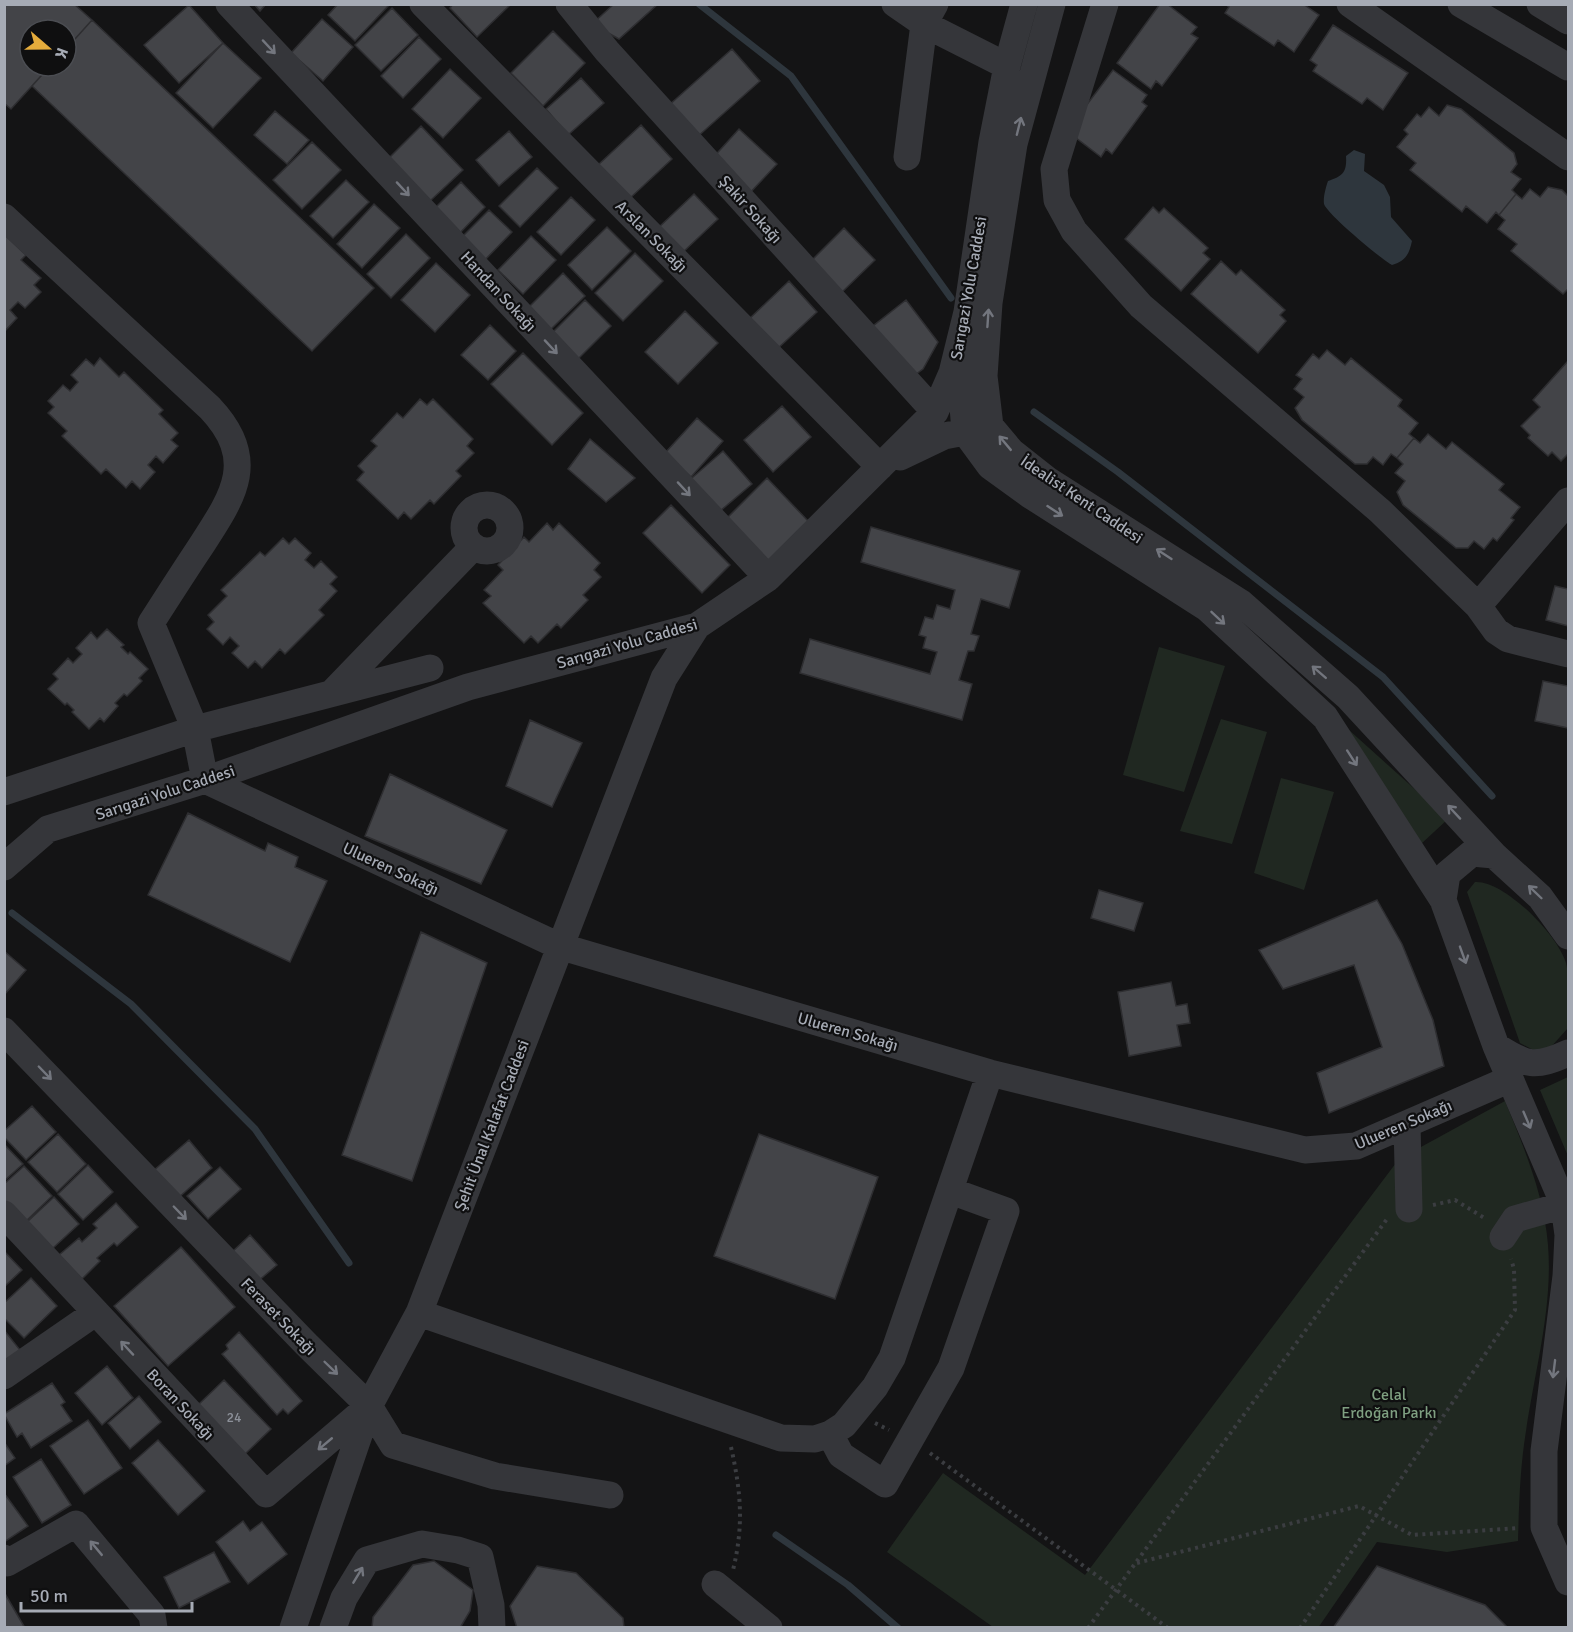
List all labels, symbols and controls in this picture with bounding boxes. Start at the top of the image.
north arrow [18,18,78,78]
one-way arrow [262,39,276,54]
text: K [50,45,72,61]
one-way arrow [1013,116,1025,135]
street label: Şakir Sokağı [714,171,786,248]
one-way arrow [396,182,410,197]
street label: Arslan Sokağı [611,196,692,277]
street label: Sarıgazi Yolu Caddesi [947,215,991,361]
street label: Handan Sokağı [456,247,541,336]
one-way arrow [983,309,994,329]
one-way arrow [543,339,558,354]
one-way arrow [998,435,1011,451]
street label: İdealist Kent Caddesi [1016,451,1146,548]
one-way arrow [677,481,691,496]
one-way arrow [1046,505,1063,517]
one-way arrow [1156,548,1173,560]
one-way arrow [1210,611,1225,625]
street label: Sarıgazi Yolu Caddesi [555,614,700,674]
one-way arrow [1312,665,1327,679]
one-way arrow [1345,750,1358,767]
street label: Sarıgazi Yolu Caddesi [93,761,237,825]
one-way arrow [1448,805,1462,820]
street label: Ulueren Sokağı [339,838,442,900]
one-way arrow [1527,885,1542,900]
one-way arrow [1458,945,1469,964]
street label: Ulueren Sokağı [795,1008,900,1056]
street label: Şehit Ünal Kalafat Caddesi [450,1037,534,1214]
one-way arrow [38,1065,52,1080]
street label: Ulueren Sokağı [1352,1095,1455,1154]
one-way arrow [1522,1110,1533,1128]
one-way arrow [173,1206,188,1221]
street label: Feraset Sokağı [236,1274,320,1360]
one-way arrow [120,1340,135,1355]
one-way arrow [1549,1359,1560,1378]
one-way arrow [323,1361,338,1376]
street label: Boran Sokağı [142,1365,218,1444]
park label: Celal Erdoğan Parkı [1341,1385,1437,1423]
house number: 24 [226,1409,242,1426]
one-way arrow [318,1437,333,1451]
one-way arrow [89,1541,103,1556]
one-way arrow [353,1567,365,1584]
scale bar [21,1575,192,1613]
text: 50 m [30,1585,68,1607]

